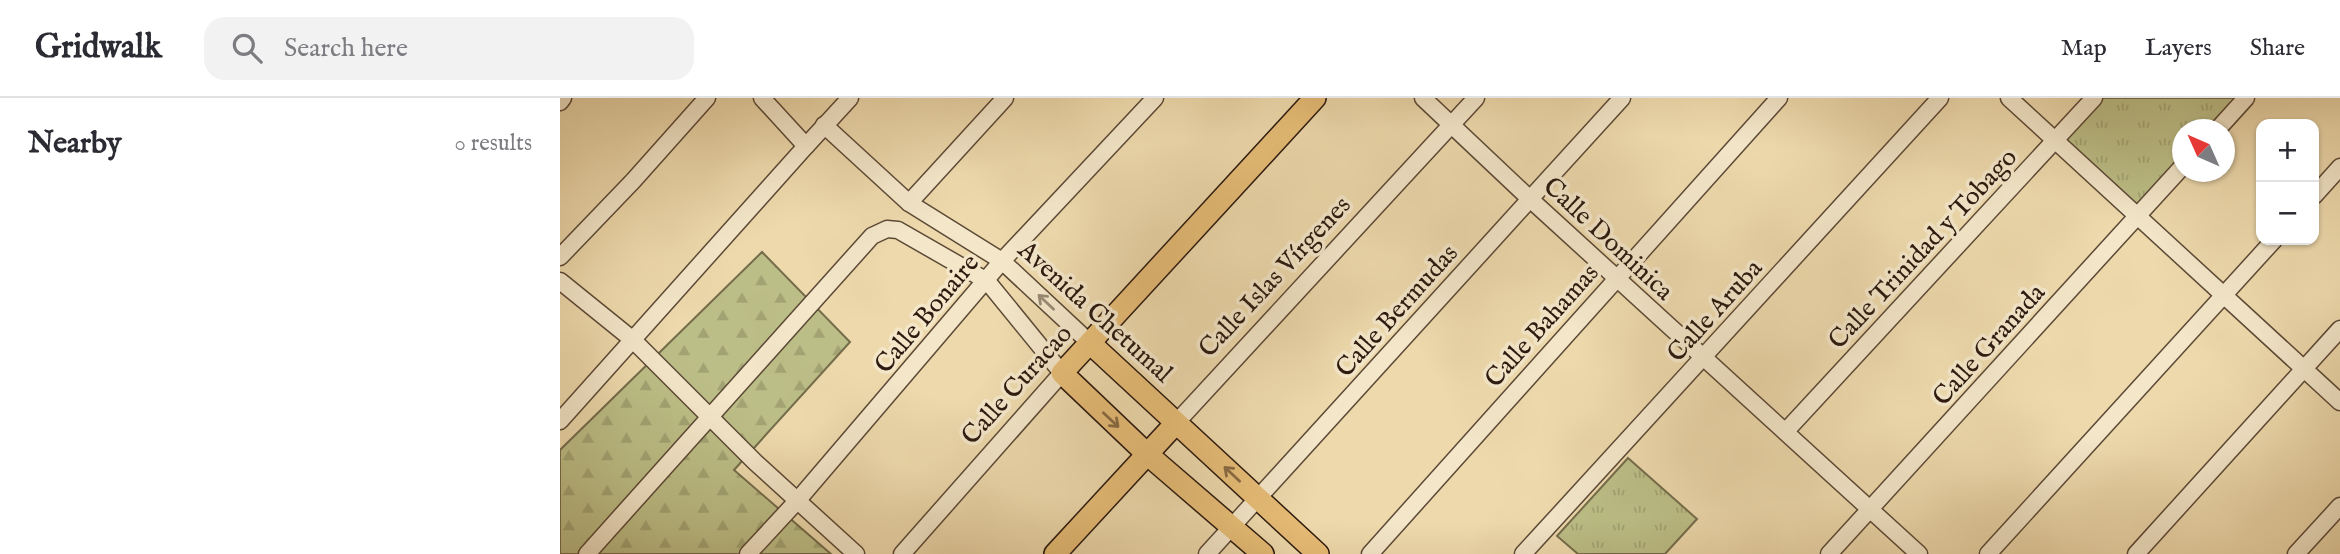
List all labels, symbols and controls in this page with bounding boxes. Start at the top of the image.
search box [204,17,694,80]
text: Gridwalk [35,27,162,69]
icon: search [228,29,266,67]
text: Search here [284,32,408,65]
text: Map [2061,33,2107,64]
text: Layers [2145,33,2212,64]
text: Share [2250,33,2305,64]
north arrow [2172,119,2235,182]
map controls [2256,119,2319,245]
button: + [2256,119,2319,182]
text: Nearby [28,125,121,163]
text: 0 results [454,129,532,158]
street label: Calle Trinidad y Tobago [1821,142,2025,356]
street label: Calle Dominica [1536,170,1681,308]
button: − [2256,182,2319,245]
street label: Calle Islas Vírgenes [1192,189,1358,365]
street label: Avenida Chetumal [1010,233,1180,391]
street label: Calle Bermudas [1329,238,1466,384]
street label: Calle Bonaire [868,247,987,381]
street label: Calle Aruba [1660,252,1770,369]
street label: Calle Bahamas [1478,257,1606,395]
street label: Calle Granada [1926,276,2053,413]
one-way arrow [1037,294,1055,310]
street label: Calle Curacao [954,318,1080,452]
one-way arrow [1102,412,1120,428]
one-way arrow [1224,466,1241,483]

